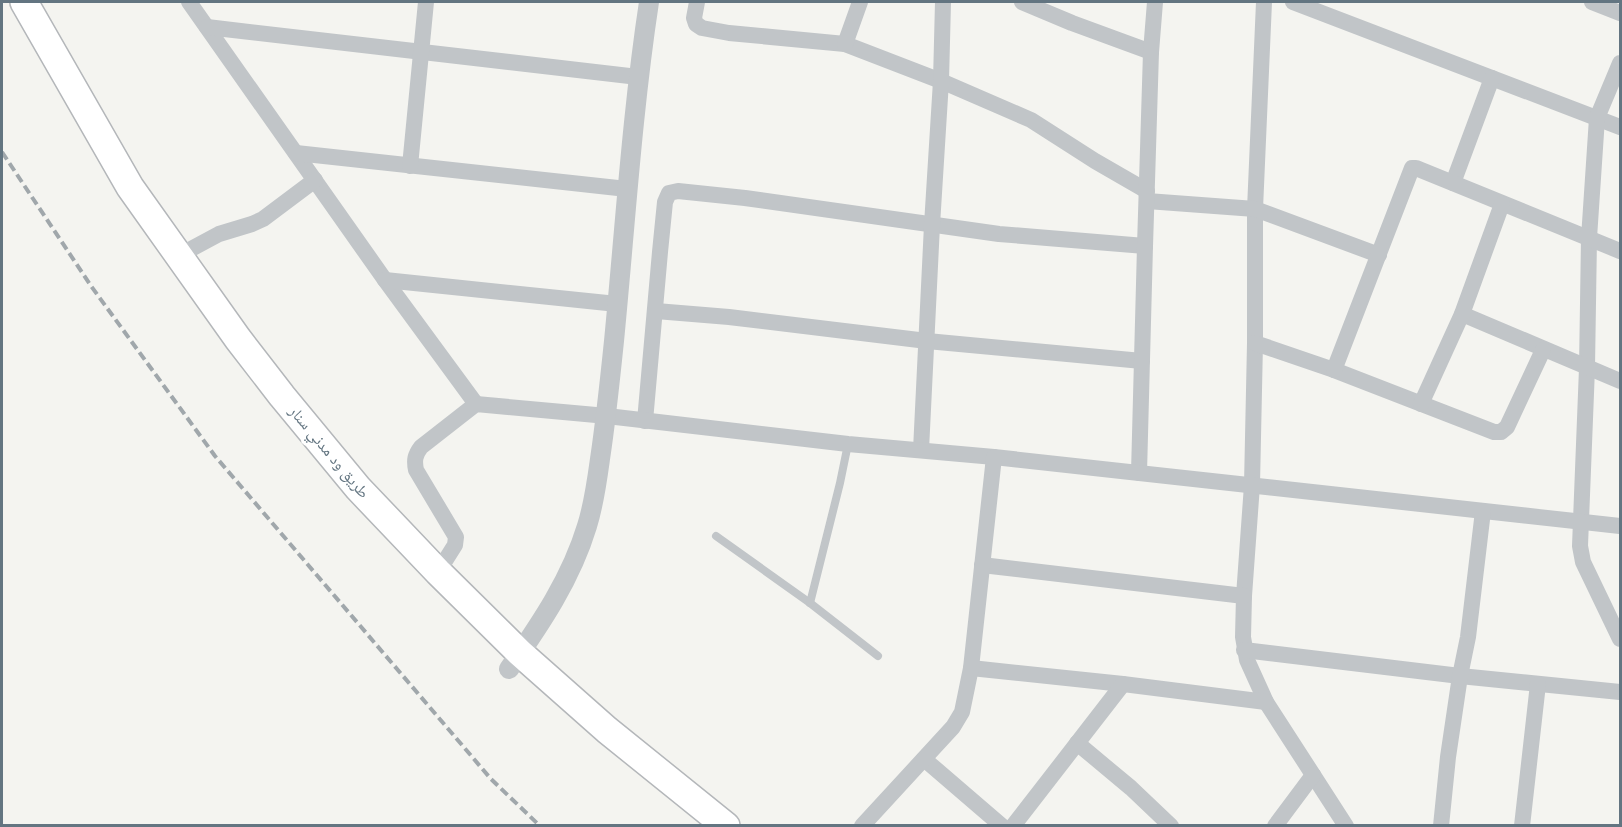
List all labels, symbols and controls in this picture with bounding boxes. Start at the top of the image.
street label: طريق ود مدني سنار [282,400,374,504]

